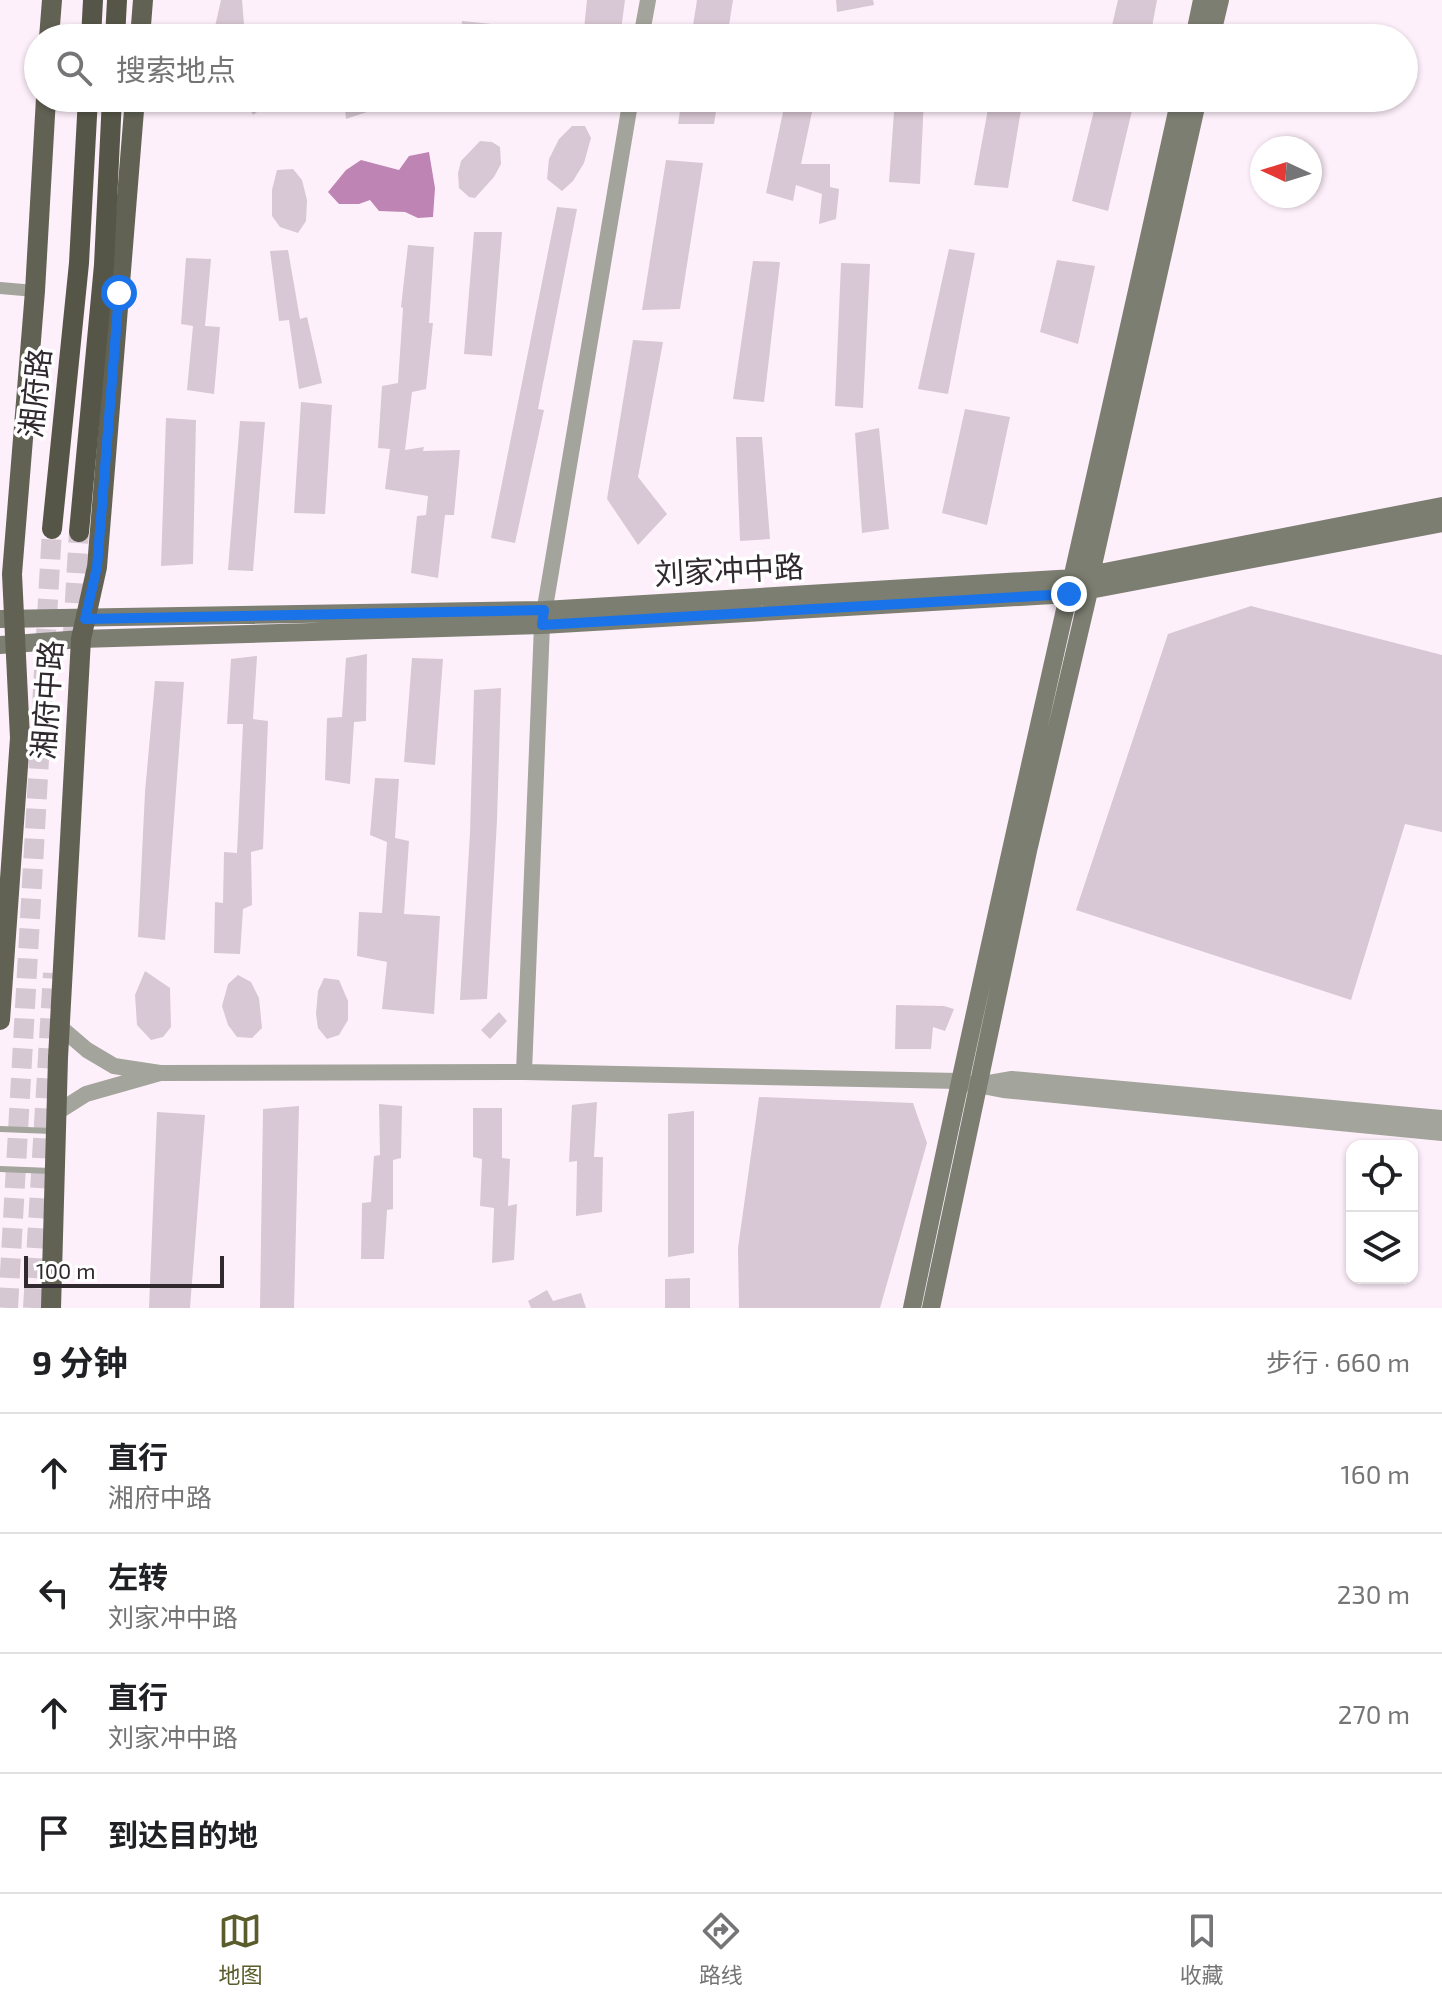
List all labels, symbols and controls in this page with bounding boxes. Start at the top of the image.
search box [24,24,1418,112]
icon: search [52,46,96,90]
text: 搜索地点 [116,51,236,87]
north arrow [1250,136,1322,208]
route start [101,275,137,311]
street label: 湘府路 [11,346,57,439]
street label: 刘家冲中路 [653,547,805,591]
route end [1051,576,1087,612]
street label: 湘府中路 [24,639,68,761]
map controls [1346,1140,1418,1284]
button: locate [1346,1140,1418,1212]
button: layers [1346,1212,1418,1284]
scale bar [24,1252,224,1288]
text: 100 m [36,1257,95,1283]
text: 9 分钟 [32,1341,127,1382]
text: 步行 · 660 m [1266,1346,1410,1377]
text: 直行 [108,1438,168,1474]
icon: ahead [32,1451,76,1495]
text: 160 m [1341,1458,1410,1489]
text: 湘府中路 [108,1481,212,1512]
text: 左转 [108,1558,168,1594]
icon: left [32,1571,76,1615]
text: 230 m [1337,1578,1410,1609]
text: 刘家冲中路 [108,1601,238,1632]
text: 直行 [108,1678,168,1714]
icon: ahead [32,1691,76,1735]
text: 270 m [1338,1698,1410,1729]
text: 刘家冲中路 [108,1721,238,1752]
icon: arrive [32,1811,76,1855]
text: 到达目的地 [108,1816,258,1852]
tab: 地图 [218,1909,262,1989]
tab: 路线 [699,1909,743,1989]
tab: 收藏 [1180,1909,1224,1989]

